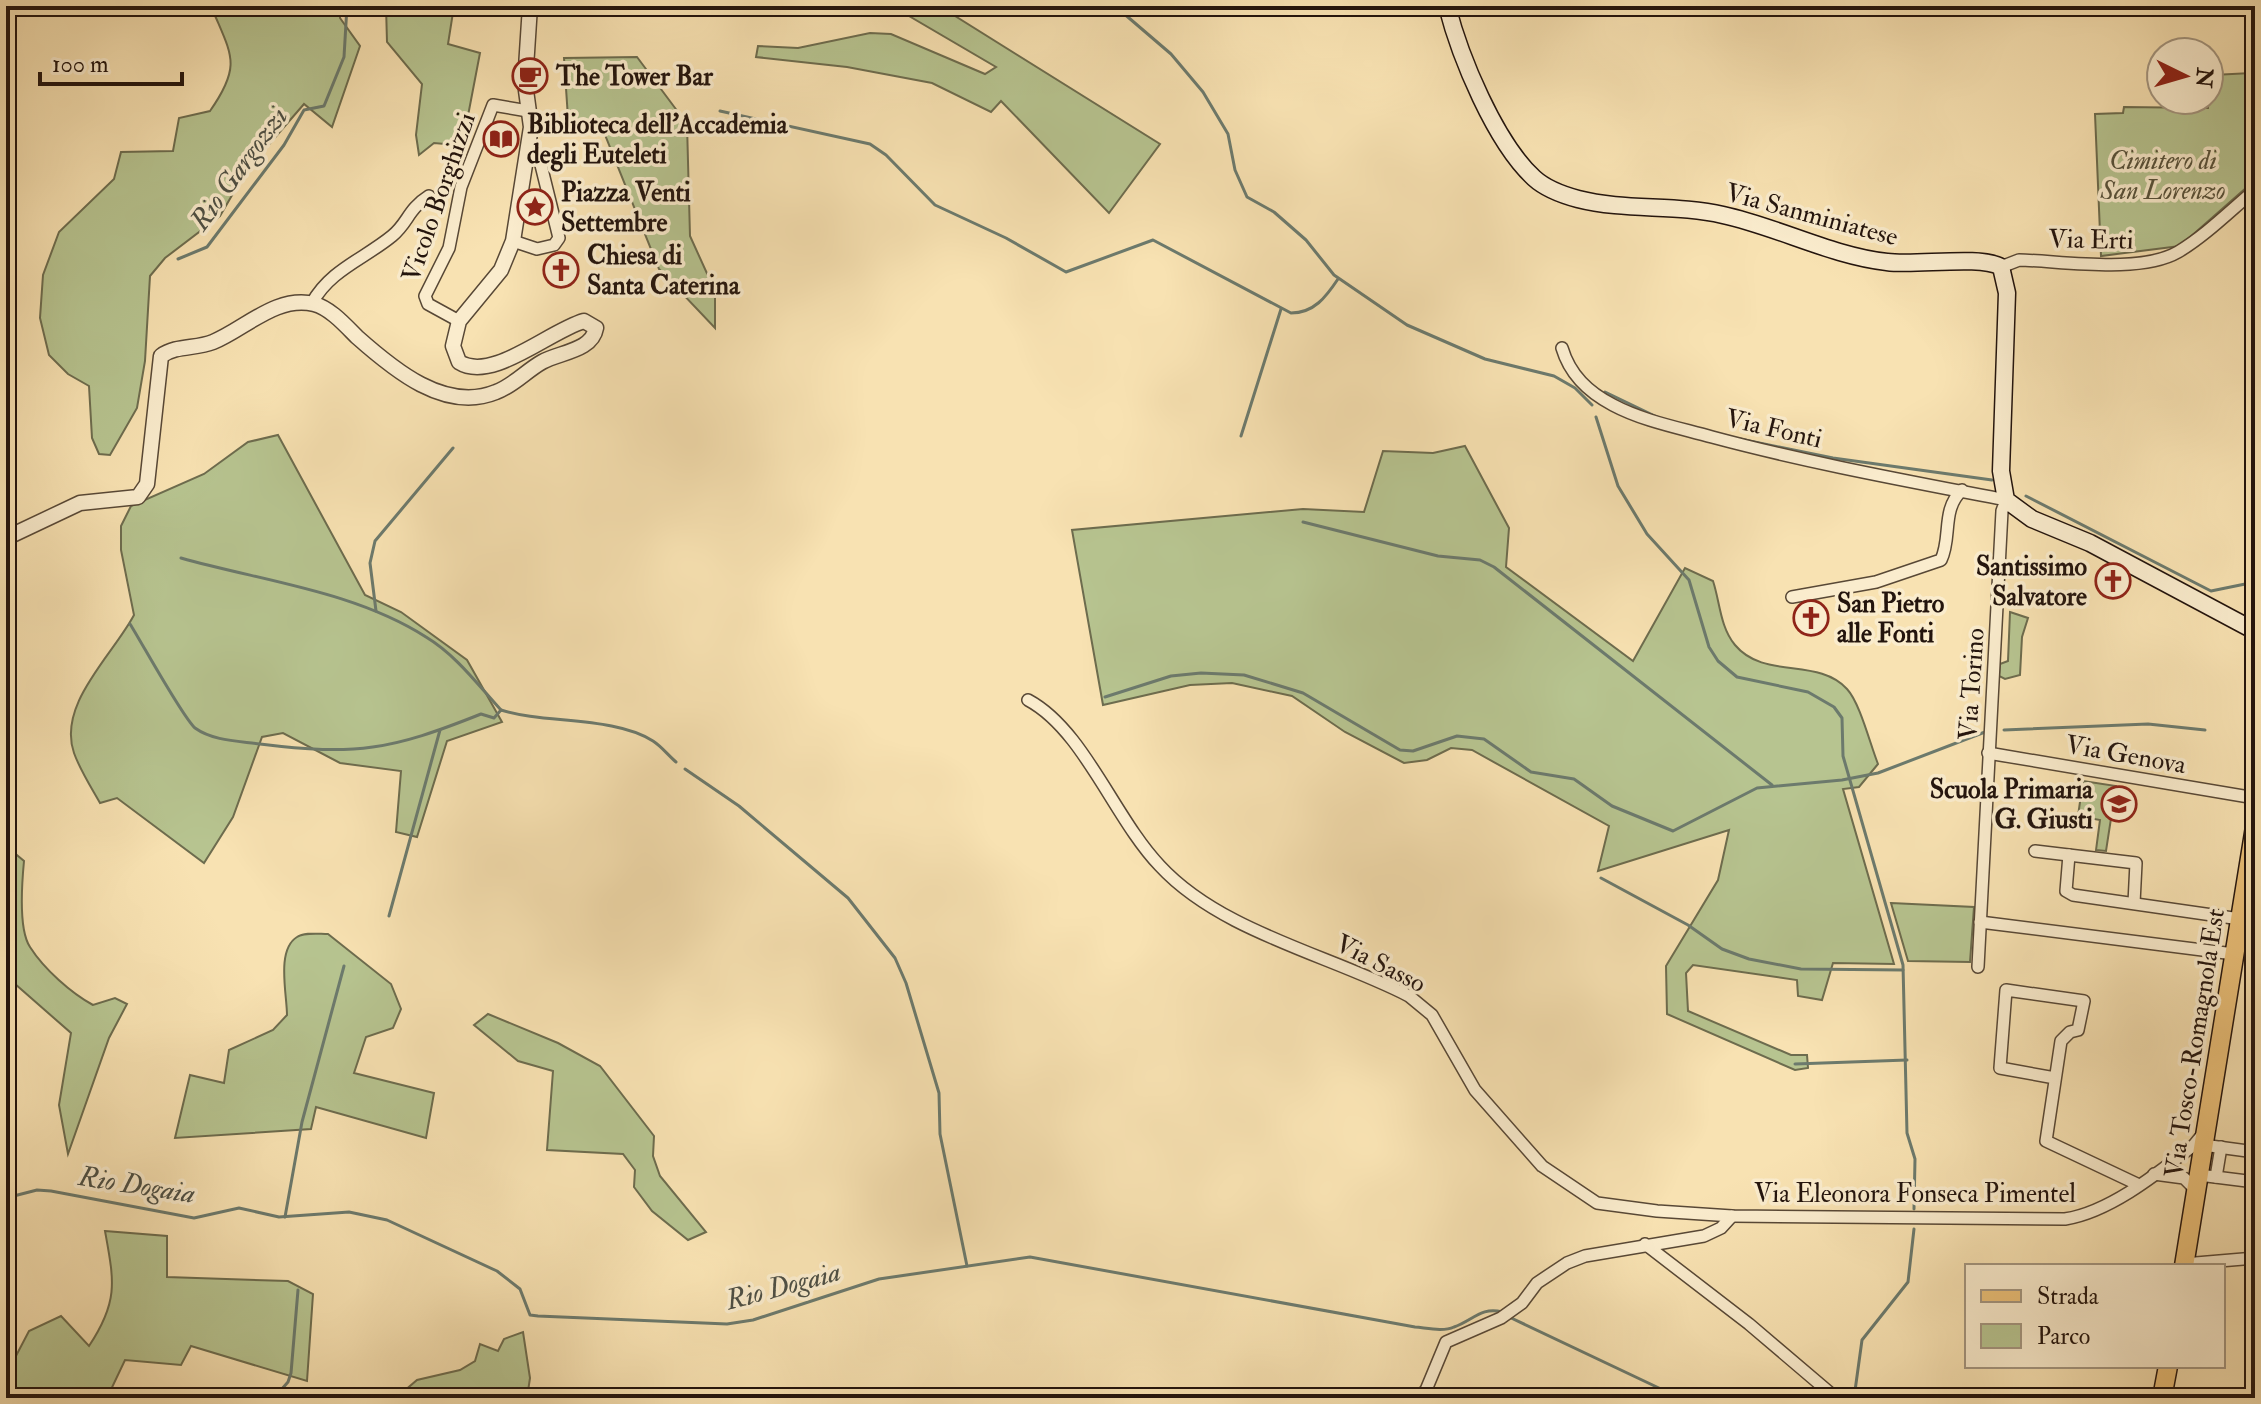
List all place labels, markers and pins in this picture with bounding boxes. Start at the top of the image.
cafe icon: The Tower Bar [511,57,549,95]
place label: The Tower Bar [555,61,713,93]
place label: Biblioteca dell'Accademia degli Euteleti [527,109,789,172]
library icon: Biblioteca dell'Accademia degli Euteleti [482,120,520,158]
place label: Piazza Venti Settembre [561,177,691,239]
place icon: Piazza Venti Settembre [516,188,554,226]
place label: Chiesa di Santa Caterina [587,240,741,302]
church icon: Chiesa di Santa Caterina [542,251,580,289]
place label: Santissimo Salvatore [1976,551,2087,613]
church icon: Santissimo Salvatore [2094,562,2132,600]
place label: San Pietro alle Fonti [1837,588,1945,650]
church icon: San Pietro alle Fonti [1792,599,1830,637]
place label: Scuola Primaria G. Giusti [1930,774,2094,836]
school or university icon: Scuola Primaria G. Giusti [2100,785,2138,823]

